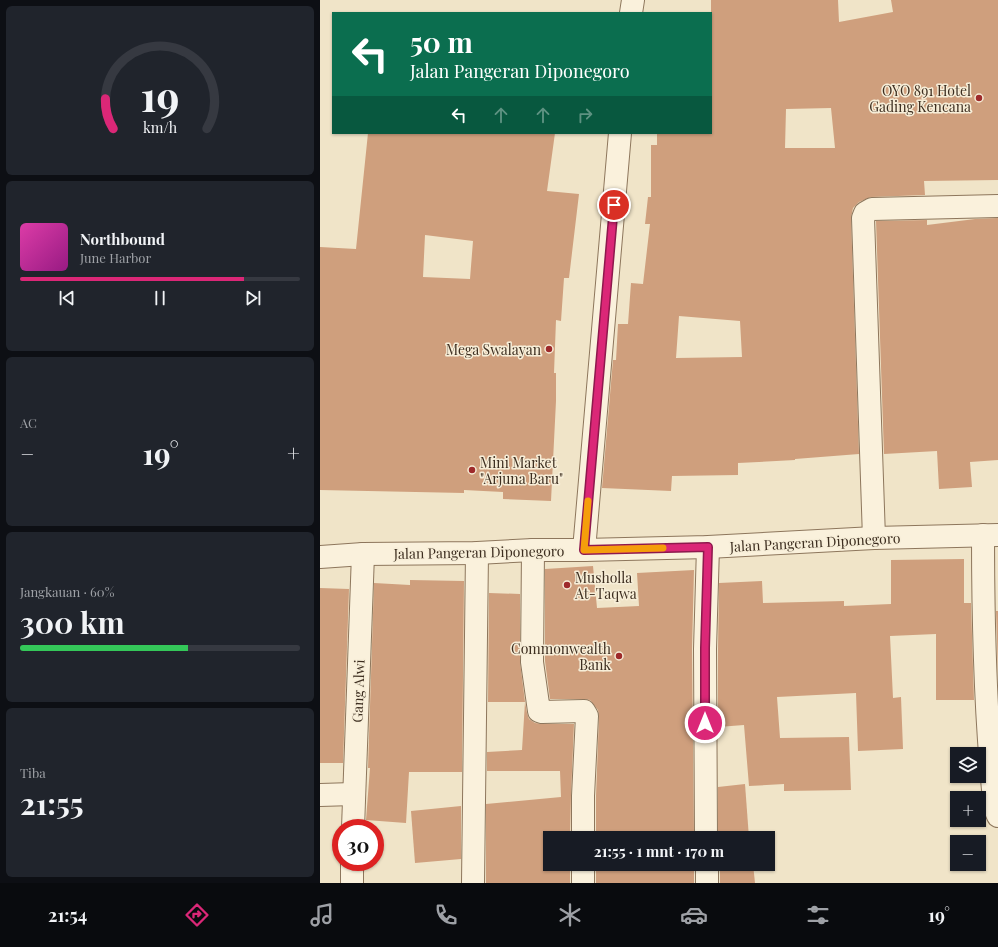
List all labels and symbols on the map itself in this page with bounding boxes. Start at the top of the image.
place label: OYO 891 Hotel Gading Kencana [869,81,971,116]
marker: OYO 891 Hotel Gading Kencana [974,93,984,103]
pin [597,188,631,222]
place label: Mega Swalayan [446,340,542,359]
marker: Mega Swalayan [544,344,554,354]
place label: Mini Market "Arjuna Baru" [480,453,563,488]
marker: Mini Market "Arjuna Baru" [467,465,477,475]
street label: Jalan Pangeran Diponegoro [728,528,901,556]
street label: Jalan Pangeran Diponegoro [392,541,565,563]
place label: Musholla At-Taqwa [574,568,637,603]
marker: Musholla At-Taqwa [562,580,572,590]
place label: Commonwealth Bank [511,639,612,674]
marker: Commonwealth Bank [614,651,624,661]
street label: Gang Alwi [347,659,369,723]
position arrow [684,702,726,744]
speed limit sign: 30 [332,819,384,871]

